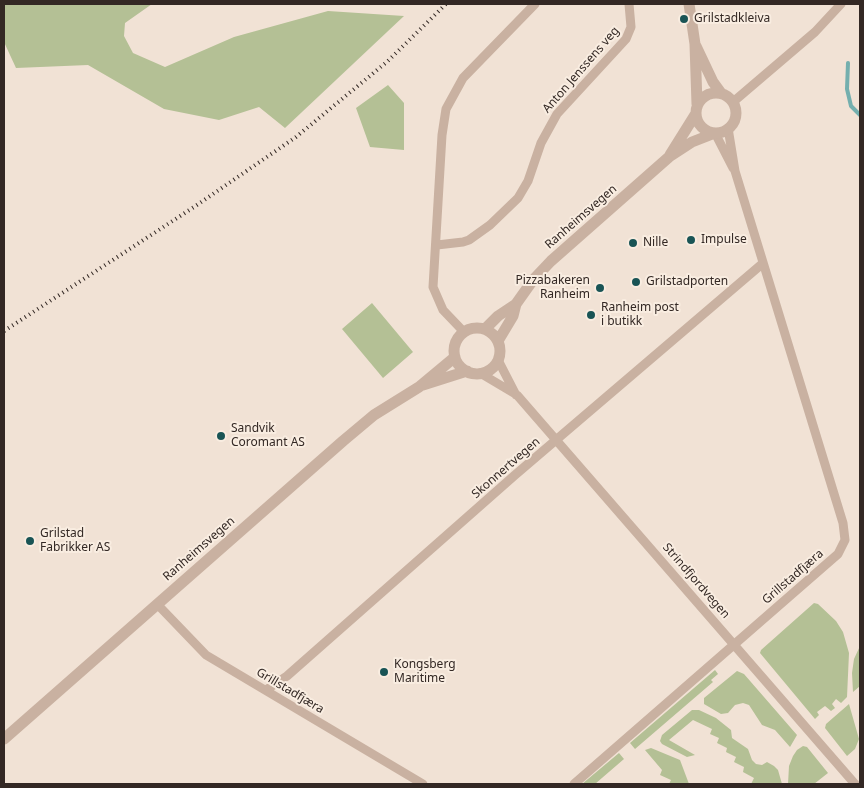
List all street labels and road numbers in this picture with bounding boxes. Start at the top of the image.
street label: Anton Jenssens veg [540,24,622,116]
street label: Ranheimsvegen [542,182,620,252]
street label: Skonnertvegen [469,434,543,502]
street label: Ranheimsvegen [160,514,238,584]
street label: Strindfjordvegen [659,541,733,621]
street label: Grillstadfjæra [760,547,826,607]
street label: Grillstadfjæra [254,665,326,717]

